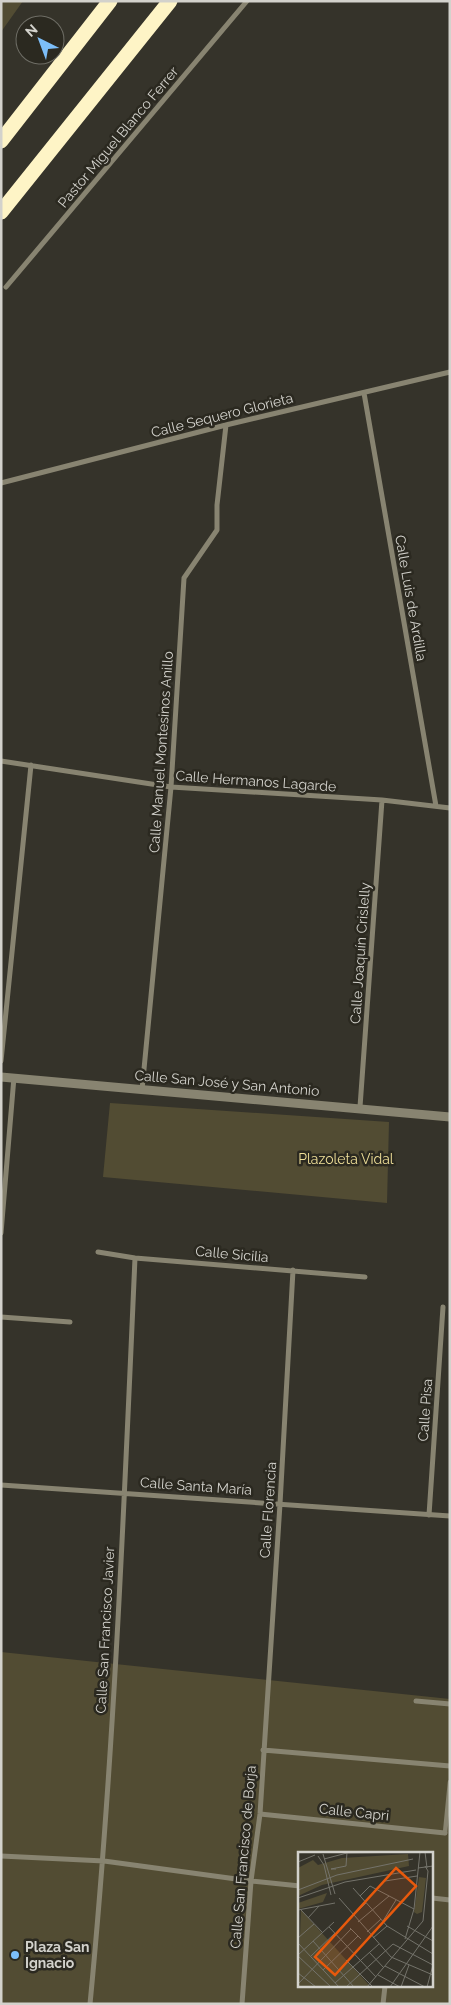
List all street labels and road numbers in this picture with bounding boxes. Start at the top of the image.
street label: Pastor Miguel Blanco Ferrer [54,63,182,211]
street label: Calle Sequero Glorieta [149,390,295,440]
street label: Calle Luis de Ardilla [392,534,430,662]
street label: Calle Manuel Montesinos Anillo [146,651,176,853]
street label: Calle Hermanos Lagarde [175,767,337,795]
street label: Calle Joaquín Crislelly [347,881,373,1024]
street label: Calle San José y San Antonio [134,1067,320,1099]
street label: Calle Sicilia [195,1243,269,1265]
street label: Calle Pisa [415,1378,435,1442]
street label: Calle Florencia [257,1461,279,1559]
street label: Calle Santa María [139,1474,253,1498]
street label: Calle San Francisco Javier [93,1546,117,1714]
street label: Calle San Francisco de Borja [227,1765,259,1949]
street label: Calle Capri [318,1800,390,1824]

